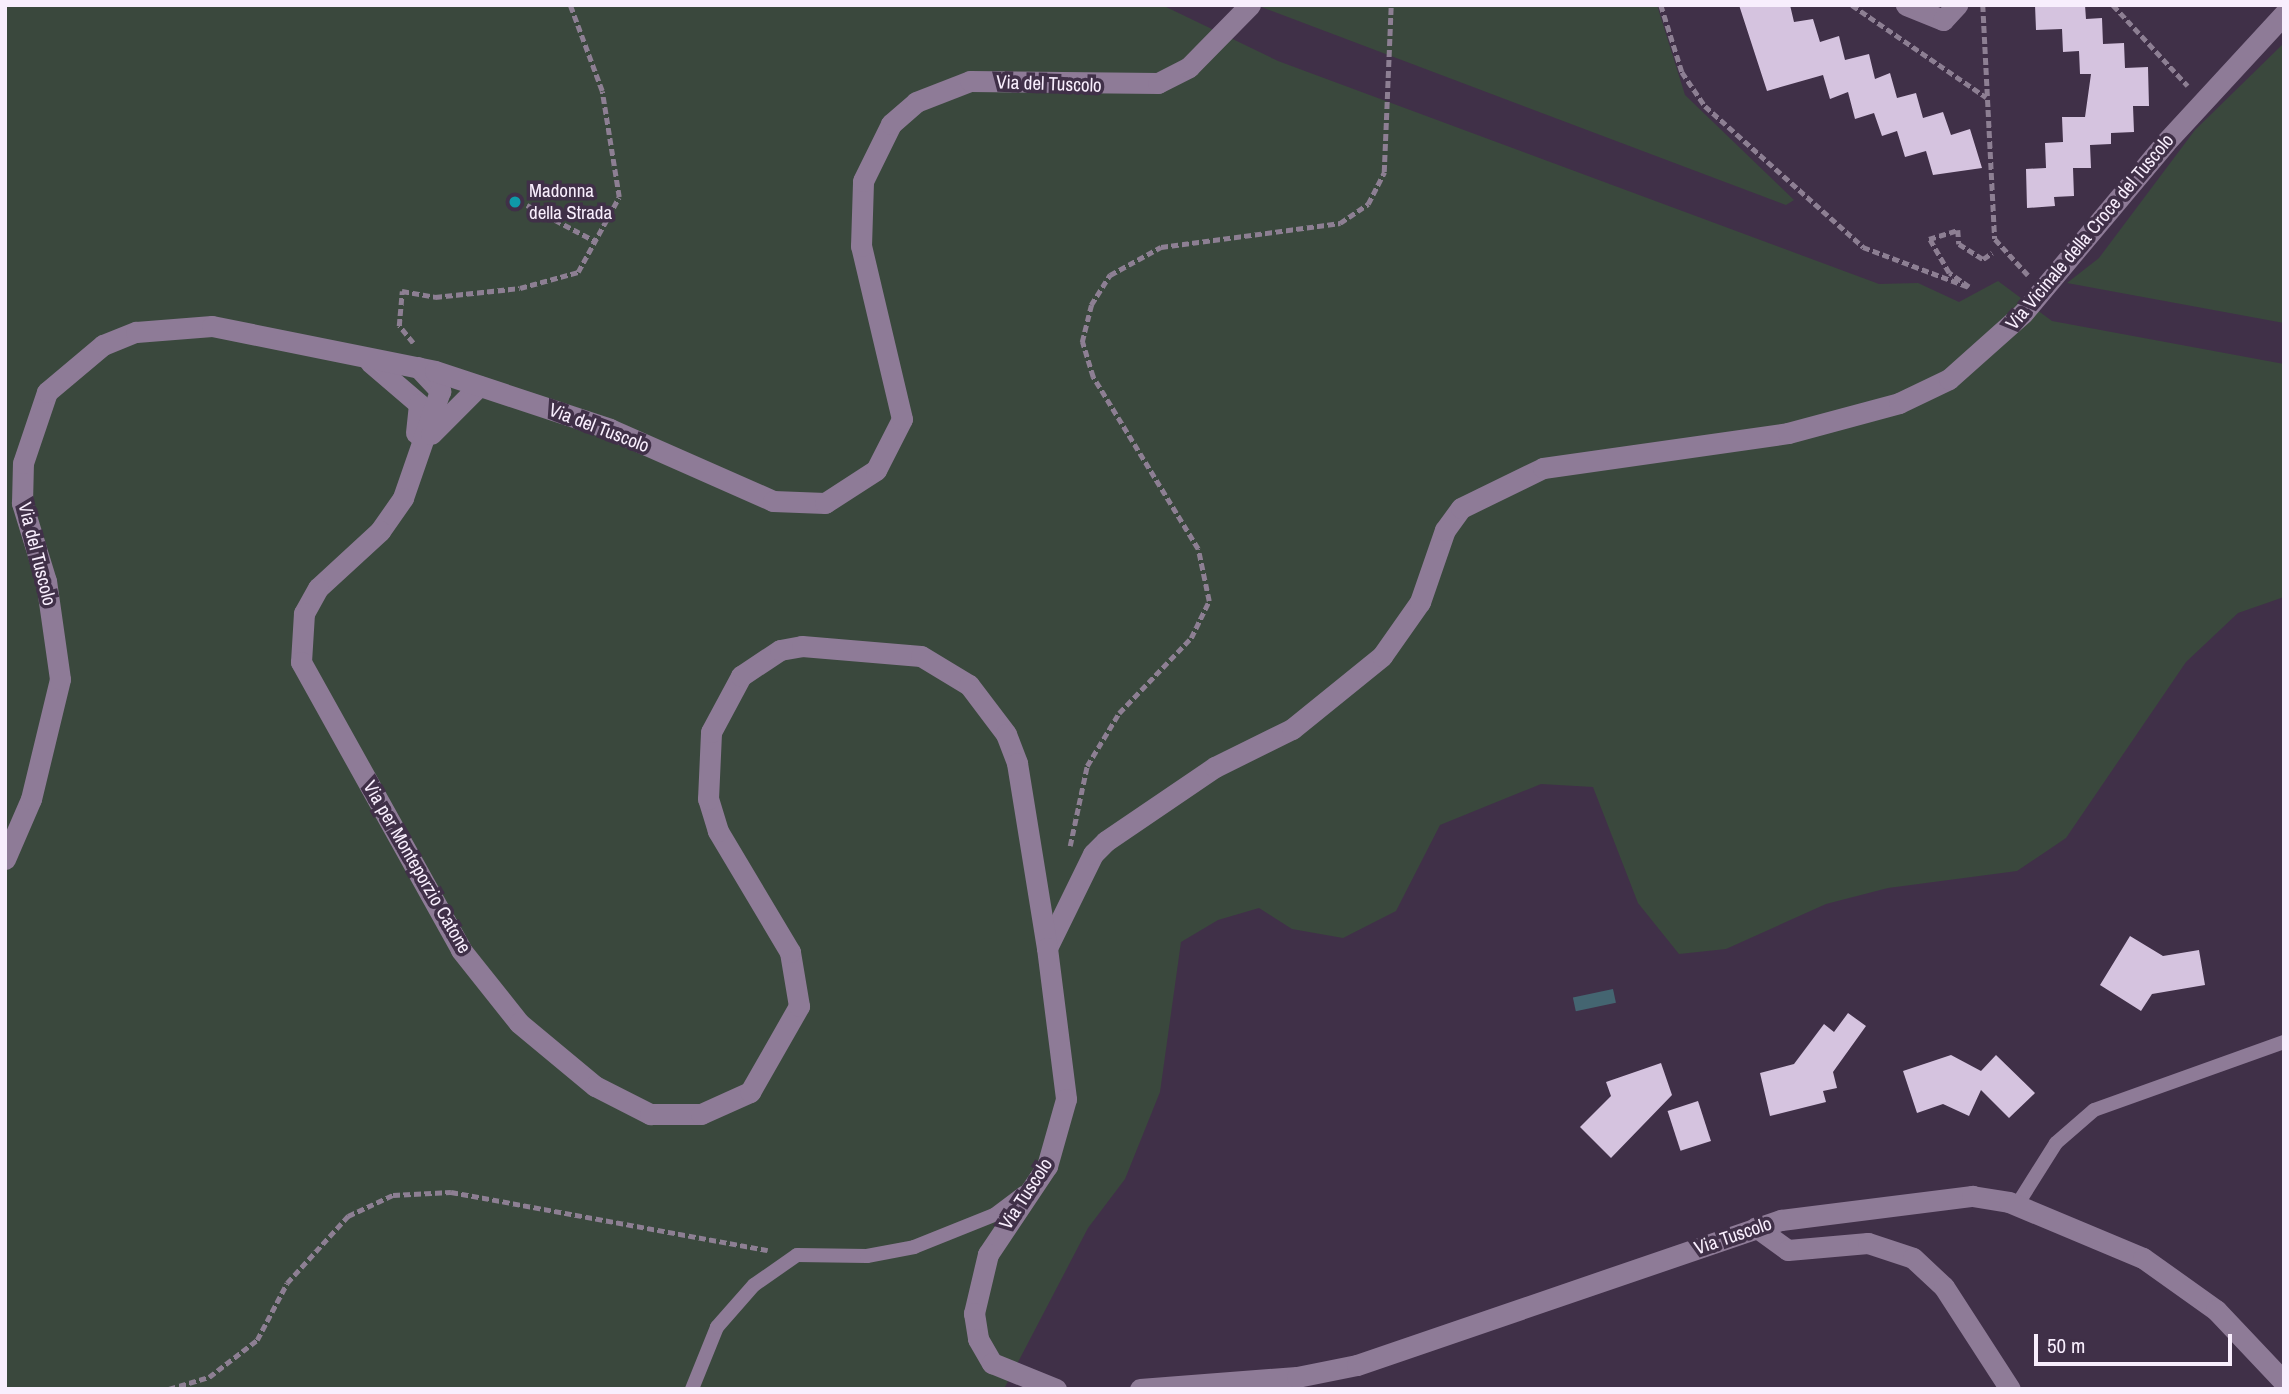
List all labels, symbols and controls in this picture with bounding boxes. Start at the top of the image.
street label: Via del Tuscolo [996,71,1102,97]
street label: Via Vicinale della Croce del Tuscolo [2001,129,2179,335]
place label: Madonna della Strada [529,180,612,224]
marker: Madonna della Strada [507,194,523,210]
street label: Via del Tuscolo [546,398,652,458]
street label: Via del Tuscolo [13,500,61,608]
street label: Via per Monteporzio Catone [358,777,476,957]
street label: Via Tuscolo [994,1154,1058,1234]
street label: Via Tuscolo [1691,1212,1775,1260]
scale bar [2037,1320,2235,1364]
text: 50 m [2047,1331,2085,1360]

